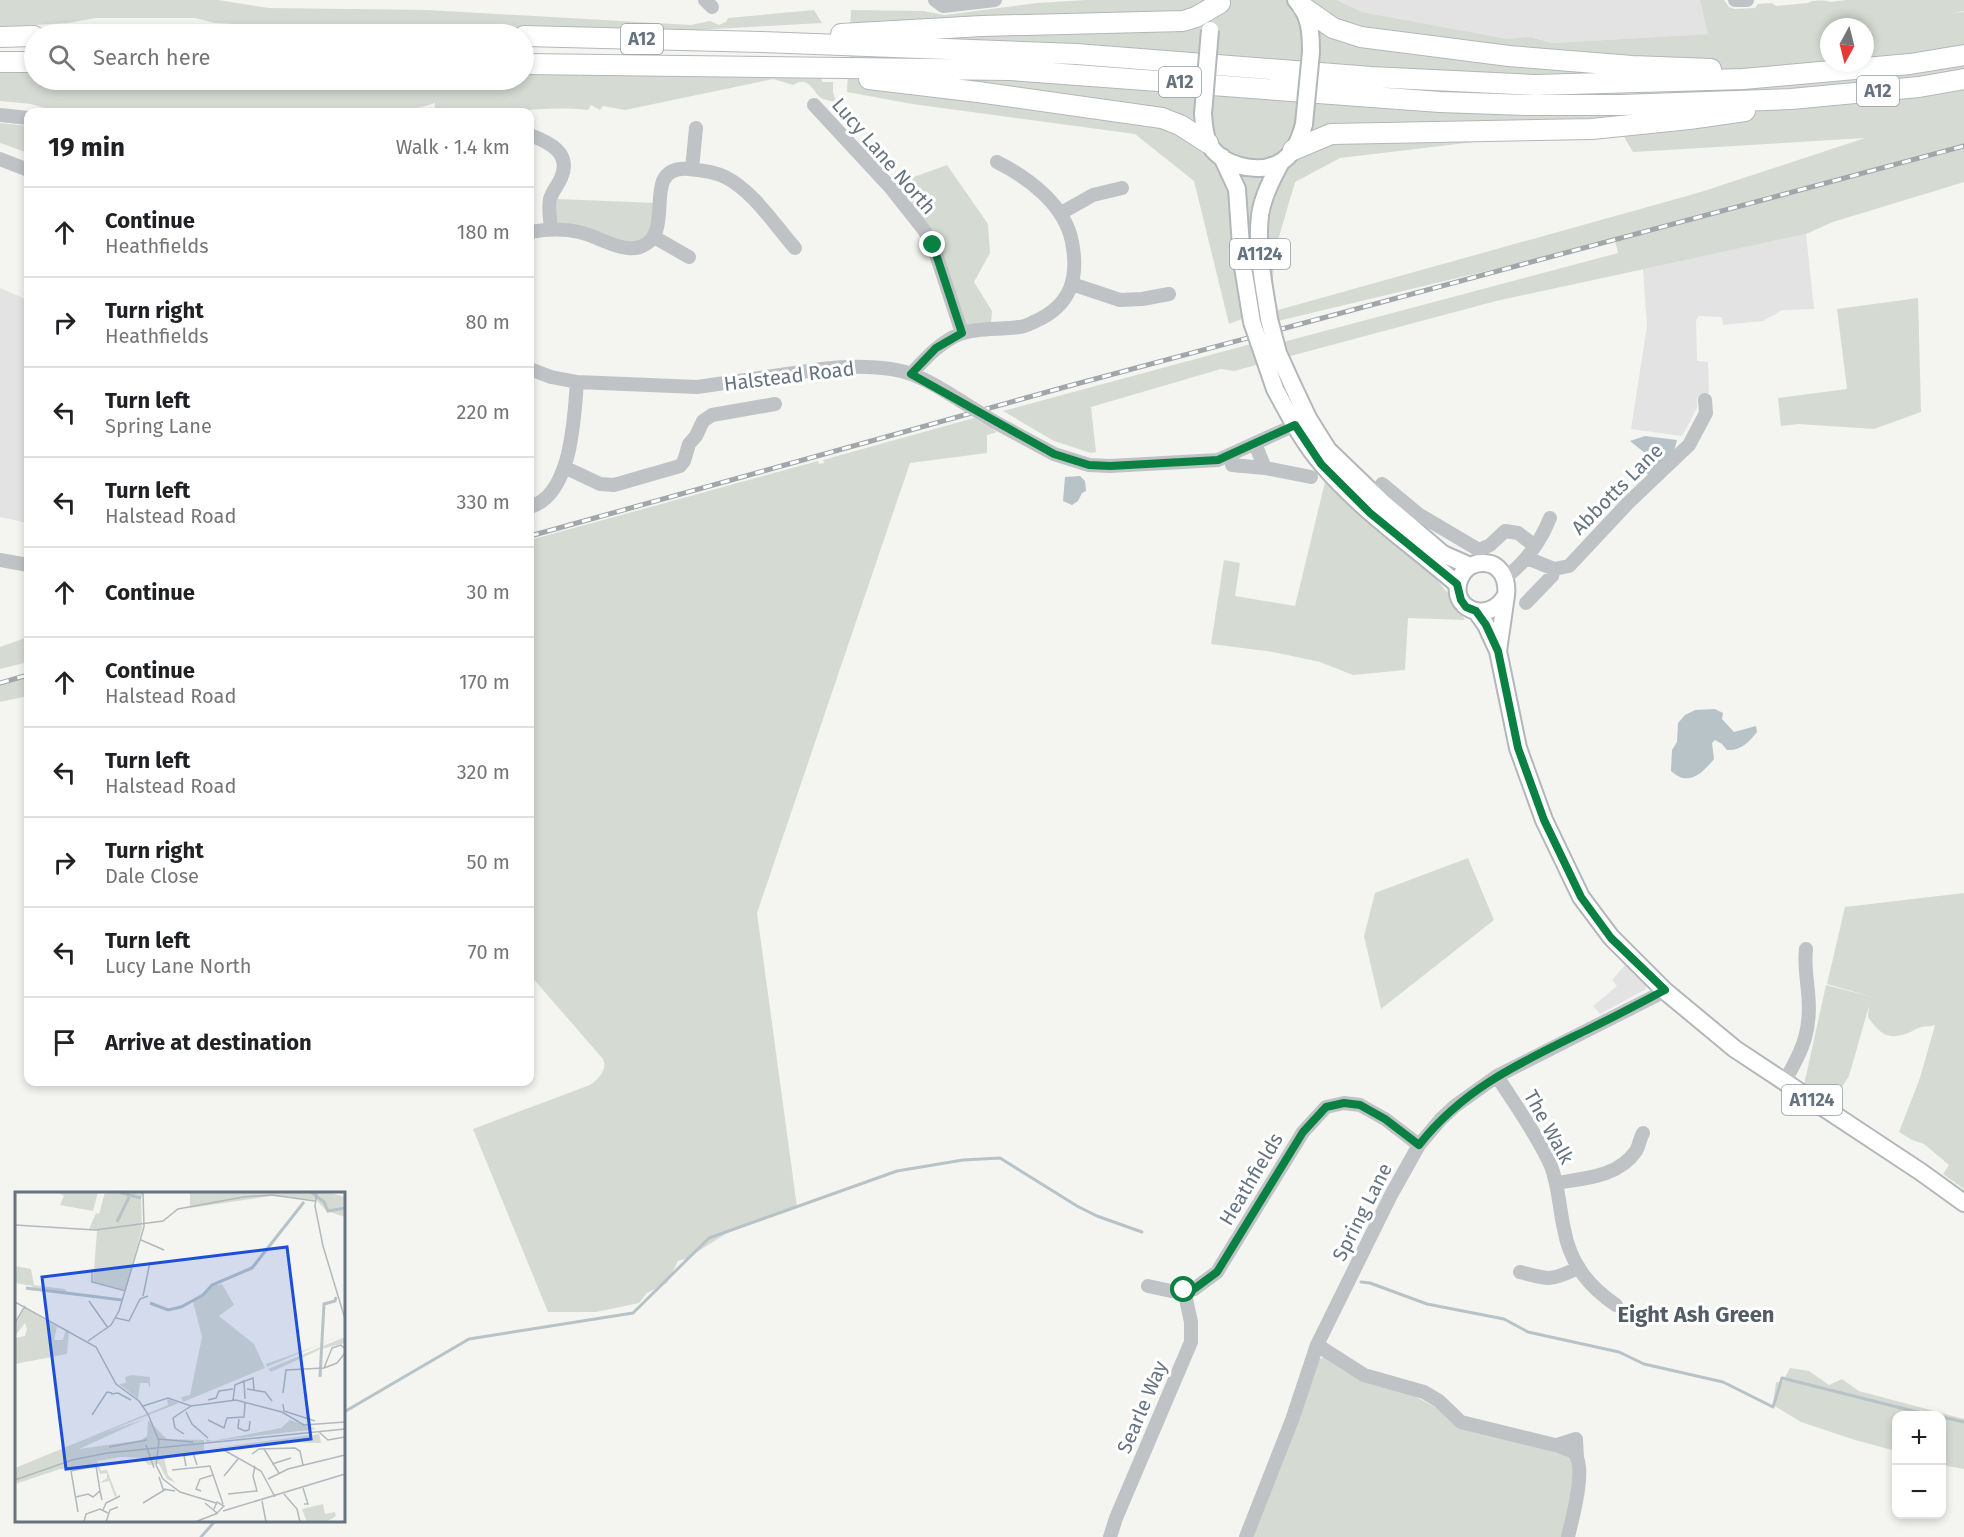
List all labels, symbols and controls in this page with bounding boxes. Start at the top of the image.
north arrow [1820,18,1874,72]
search box [24,24,534,90]
road number: A12 [621,24,663,54]
icon: search [45,41,78,74]
text: Search here [93,44,211,71]
road number: A12 [1159,67,1201,97]
road number: A12 [1857,76,1899,106]
street label: Lucy Lane North [827,93,941,219]
text: 19 min [48,132,125,163]
text: Walk · 1.4 km [396,135,510,159]
text: Continue [105,207,195,234]
icon: ahead [48,216,81,249]
text: 180 m [457,220,510,244]
route end [919,231,945,257]
text: Heathfields [105,234,209,258]
road number: A1124 [1230,239,1290,269]
text: Turn right [105,297,204,324]
icon: right [48,306,81,339]
text: 80 m [465,310,510,334]
text: Heathfields [105,324,209,348]
street label: Halstead Road [722,356,856,396]
text: Turn left [105,387,190,414]
icon: left [48,396,81,429]
text: 220 m [457,400,510,424]
text: Spring Lane [105,414,212,438]
street label: Abbotts Lane [1566,438,1668,540]
text: Turn left [105,477,190,504]
icon: left [48,486,81,519]
text: 330 m [456,490,510,514]
text: Halstead Road [105,504,236,528]
icon: ahead [48,576,81,609]
text: Continue [105,579,195,606]
text: 30 m [466,580,510,604]
text: Continue [105,657,195,684]
icon: ahead [48,666,81,699]
text: 170 m [459,670,510,694]
text: Halstead Road [105,684,236,708]
text: Turn left [105,747,190,774]
icon: left [48,756,81,789]
text: 320 m [457,760,510,784]
text: Halstead Road [105,774,236,798]
text: Turn right [105,837,204,864]
icon: right [48,846,81,879]
text: 50 m [466,850,510,874]
text: Dale Close [105,864,199,888]
text: Turn left [105,927,190,954]
icon: left [48,936,81,969]
text: 70 m [468,940,510,964]
text: Lucy Lane North [105,954,252,978]
icon: arrive [48,1026,81,1059]
text: Arrive at destination [105,1029,312,1056]
road number: A1124 [1782,1085,1842,1115]
street label: The Walk [1519,1086,1579,1169]
street label: Heathfields [1214,1128,1288,1230]
street label: Spring Lane [1327,1159,1397,1265]
inset map [15,1192,345,1522]
route start [1170,1276,1196,1302]
district label: Eight Ash Green [1617,1301,1775,1328]
street label: Searle Way [1112,1357,1172,1457]
map controls [1892,1411,1946,1519]
button: + [1892,1411,1946,1465]
button: − [1892,1465,1946,1519]

